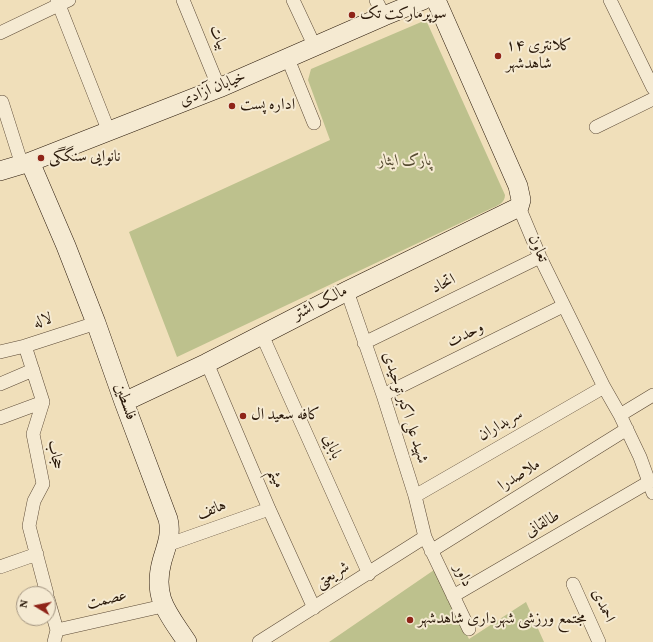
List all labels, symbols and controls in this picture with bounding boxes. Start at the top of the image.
place label: سوپرمارکت تک [360,5,446,25]
marker: سوپرمارکت تک [347,10,357,20]
street label: بیات [203,23,231,53]
place label: کلانتری ۱۴ شاهد‌شهر [506,37,572,75]
marker: کلانتری ۱۴ شاهد‌شهر [493,51,503,61]
street label: خیابان آزادی [177,68,249,112]
place label: اداره پست [240,96,295,116]
marker: اداره پست [227,101,237,111]
place label: نانوایی سنگگی [49,148,120,168]
park label: پارک ایثار [378,152,432,172]
marker: نانوایی سنگگی [36,153,46,163]
street label: تعاون [523,232,551,266]
street label: اتحاد [429,271,459,299]
street label: مالک اشتر [291,282,351,326]
street label: لاله [31,310,55,334]
street label: وحدت [445,319,487,353]
street label: شهید علی اکبر توحیدی [377,350,431,466]
street label: فلسطین [108,381,140,423]
place label: کافه سعید ال [251,406,320,426]
street label: سربداران [475,406,527,446]
marker: کافه سعید ال [238,411,248,421]
street label: بابایی [317,432,345,462]
street label: حجاب [42,439,66,471]
street label: ملاصدرا [495,456,545,496]
street label: میثم [262,466,288,492]
street label: هاتف [195,497,229,525]
street label: طالقانی [522,507,564,543]
street label: شریعتی [312,558,354,594]
street label: داور [448,561,476,591]
north arrow [16,586,56,626]
street label: احمدی [586,586,618,626]
street label: عصمت [85,587,129,615]
text: N [17,599,33,609]
place label: مجتمع ورزشی شهرداری شاهد‌شهر [418,610,586,630]
marker: مجتمع ورزشی شهرداری شاهد‌شهر [405,615,415,625]

